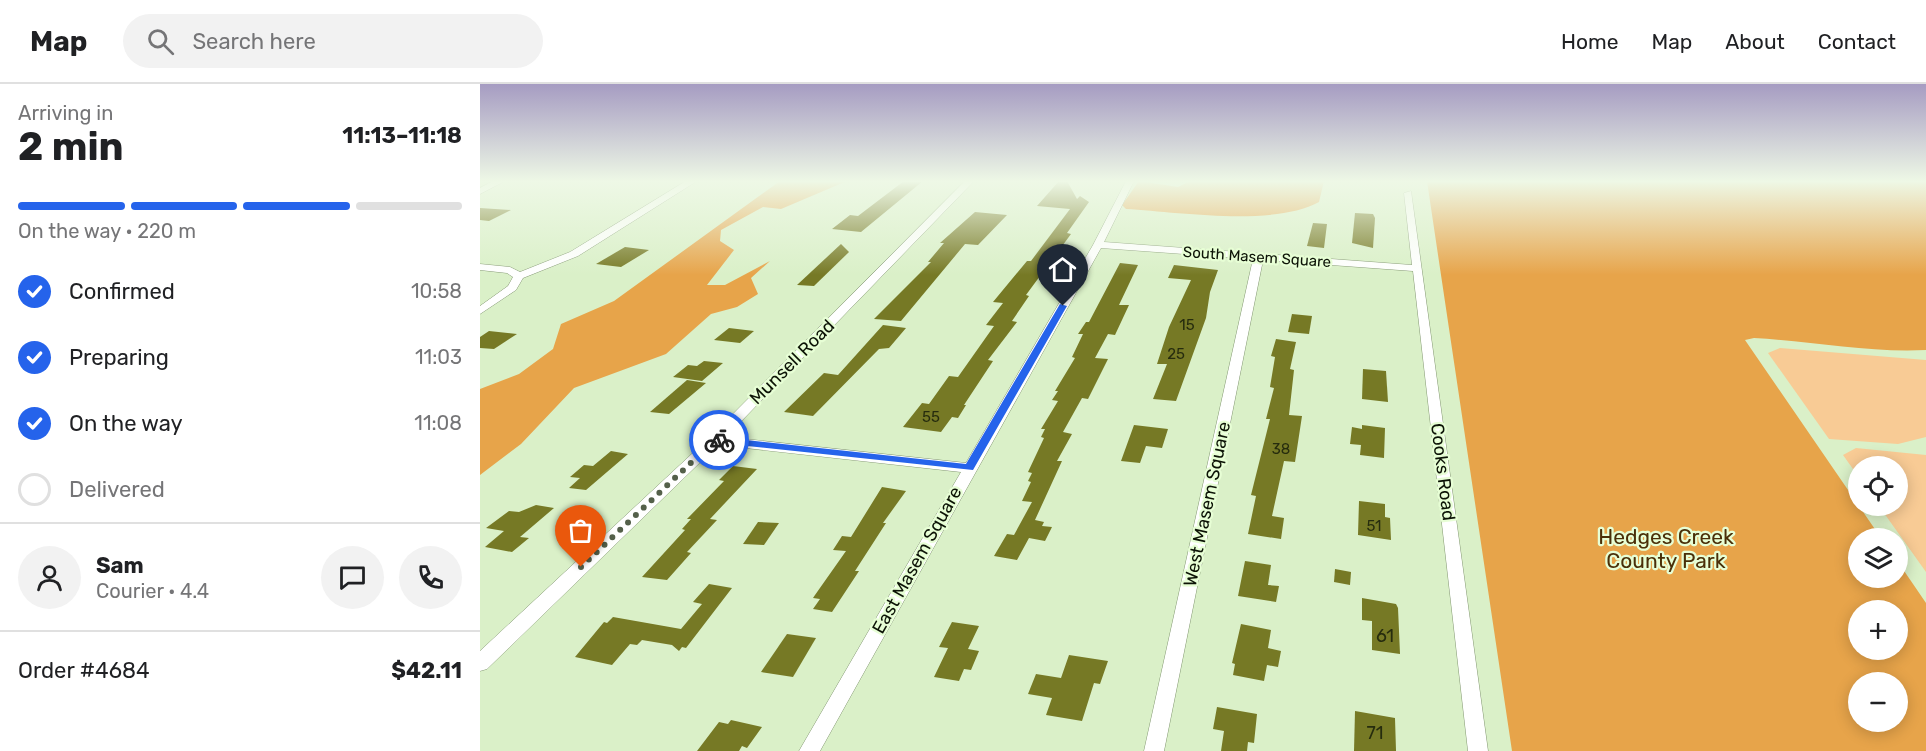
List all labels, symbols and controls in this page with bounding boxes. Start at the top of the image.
search box [123,14,543,68]
text: Map [30,25,87,58]
icon: search [144,25,177,58]
text: Search here [192,28,316,55]
text: Home [1561,29,1618,54]
text: Map [1651,29,1692,54]
text: About [1725,29,1785,54]
text: Contact [1818,29,1896,54]
text: Arriving in [18,101,113,125]
text: 11:13–11:18 [342,122,462,149]
text: 2 min [18,124,124,170]
text: On the way · 220 m [18,219,196,243]
street label: South Masem Square [1182,243,1332,271]
pin [1037,244,1088,306]
icon: home [1046,253,1079,286]
icon: check [18,275,51,308]
text: Confirmed [69,278,175,305]
text: 10:58 [411,279,462,303]
street label: Munsell Road [745,315,839,409]
house number: 15 [1179,316,1195,334]
icon: check [18,341,51,374]
text: Preparing [69,344,169,371]
text: 11:03 [415,345,462,369]
house number: 25 [1167,345,1185,363]
icon: check [18,407,51,440]
house number: 55 [922,408,940,426]
text: On the way [69,410,183,437]
courier [689,410,749,470]
text: 11:08 [414,411,462,435]
street label: West Masem Square [1179,420,1235,588]
street label: Cooks Road [1426,422,1460,522]
icon: bike [703,424,736,457]
house number: 38 [1272,440,1290,458]
map controls [1848,456,1908,732]
button: locate [1848,456,1908,516]
text: Delivered [69,476,165,503]
street label: East Masem Square [867,483,967,637]
pin [555,505,606,567]
icon: bag [564,514,597,547]
house number: 51 [1366,517,1382,535]
park label: Hedges Creek County Park [1598,524,1734,573]
button: layers [1848,528,1908,588]
button: person [18,546,81,609]
button: chat [321,546,384,609]
button: phone [399,546,462,609]
text: Sam [96,552,144,579]
text: Courier · 4.4 [96,579,209,603]
button: + [1848,600,1908,660]
house number: 61 [1376,625,1394,647]
text: Order #4684 [18,657,150,684]
text: $42.11 [391,657,462,684]
button: − [1848,672,1908,732]
house number: 71 [1367,722,1383,744]

